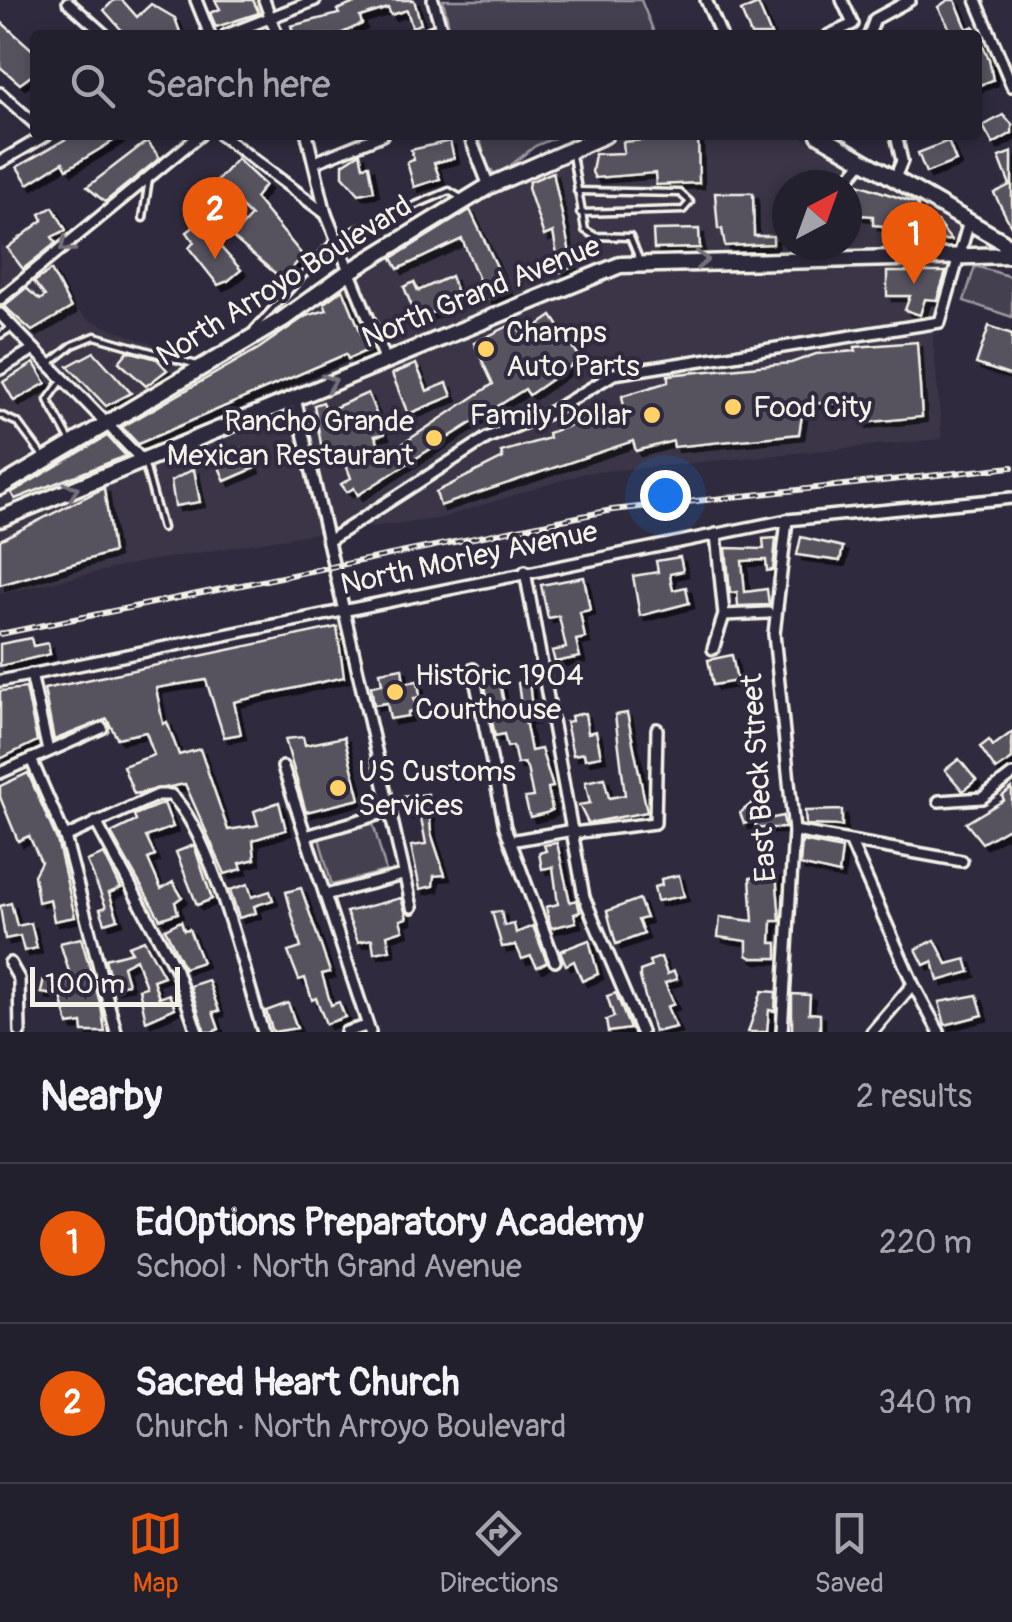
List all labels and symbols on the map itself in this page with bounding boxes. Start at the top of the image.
north arrow [772,170,862,260]
pin: 2 [182,176,248,259]
street label: North Arroyo Boulevard [150,187,418,375]
pin: 1 [882,202,946,284]
street label: North Grand Avenue [356,227,606,357]
one-way arrow [59,234,77,252]
one-way arrow [695,249,711,270]
place label: Champs Auto Parts [506,314,640,385]
marker: Champs Auto Parts [475,338,497,360]
one-way arrow [320,374,338,394]
place label: Food City [753,389,872,426]
marker: Food City [722,396,744,418]
place label: Family Dollar [469,397,632,434]
place label: Rancho Grande Mexican Restaurant [167,403,415,474]
marker: Family Dollar [641,404,663,426]
marker: Rancho Grande Mexican Restaurant [423,427,445,449]
your location [640,470,691,521]
one-way arrow [62,481,79,501]
street label: North Morley Avenue [337,513,601,603]
place label: Historic 1904 Courthouse [415,657,584,728]
street label: East Beck Street [733,672,785,884]
marker: Historic 1904 Courthouse [384,681,406,703]
place label: US Customs Services [358,753,516,824]
marker: US Customs Services [327,777,349,799]
scale bar [30,962,180,1006]

